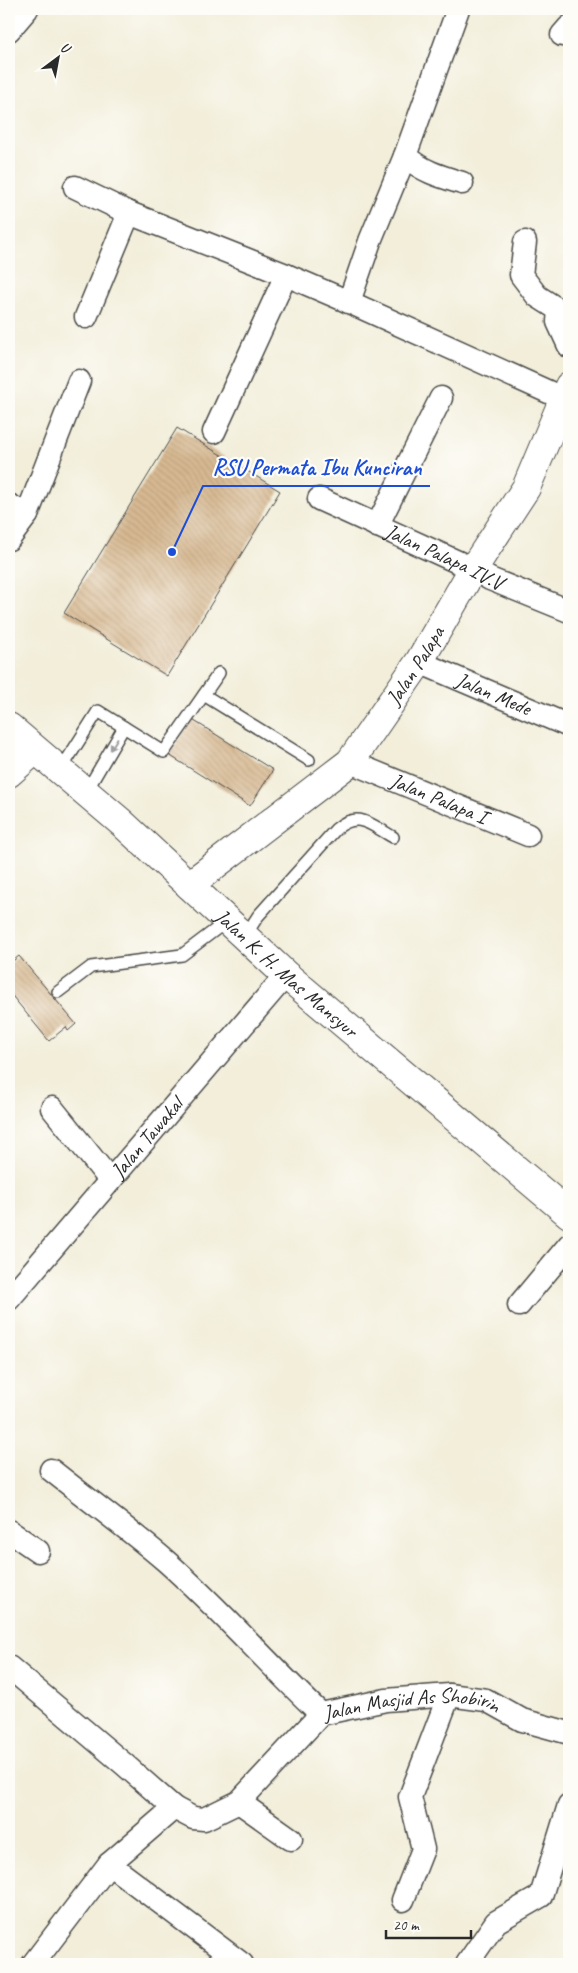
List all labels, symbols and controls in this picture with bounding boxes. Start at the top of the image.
north arrow [32,32,82,82]
text: U [57,38,75,58]
callout: RSU Permata Ibu Kunciran [203,449,430,486]
text: RSU Permata Ibu Kunciran [212,454,422,482]
street label: Jalan Palapa IV.V [380,517,510,597]
street label: Jalan Palapa [380,620,451,711]
street label: Jalan Mede [451,666,537,722]
one-way arrow [110,737,119,750]
street label: Jalan Palapa I [386,767,495,832]
street label: Jalan K. H. Mas Mansyur [209,902,364,1044]
street label: Jalan Tawakal [104,1090,191,1184]
street label: Jalan Masjid As Shobirin [320,1682,506,1726]
scale bar [386,1908,470,1940]
text: 20 m [393,1916,420,1935]

